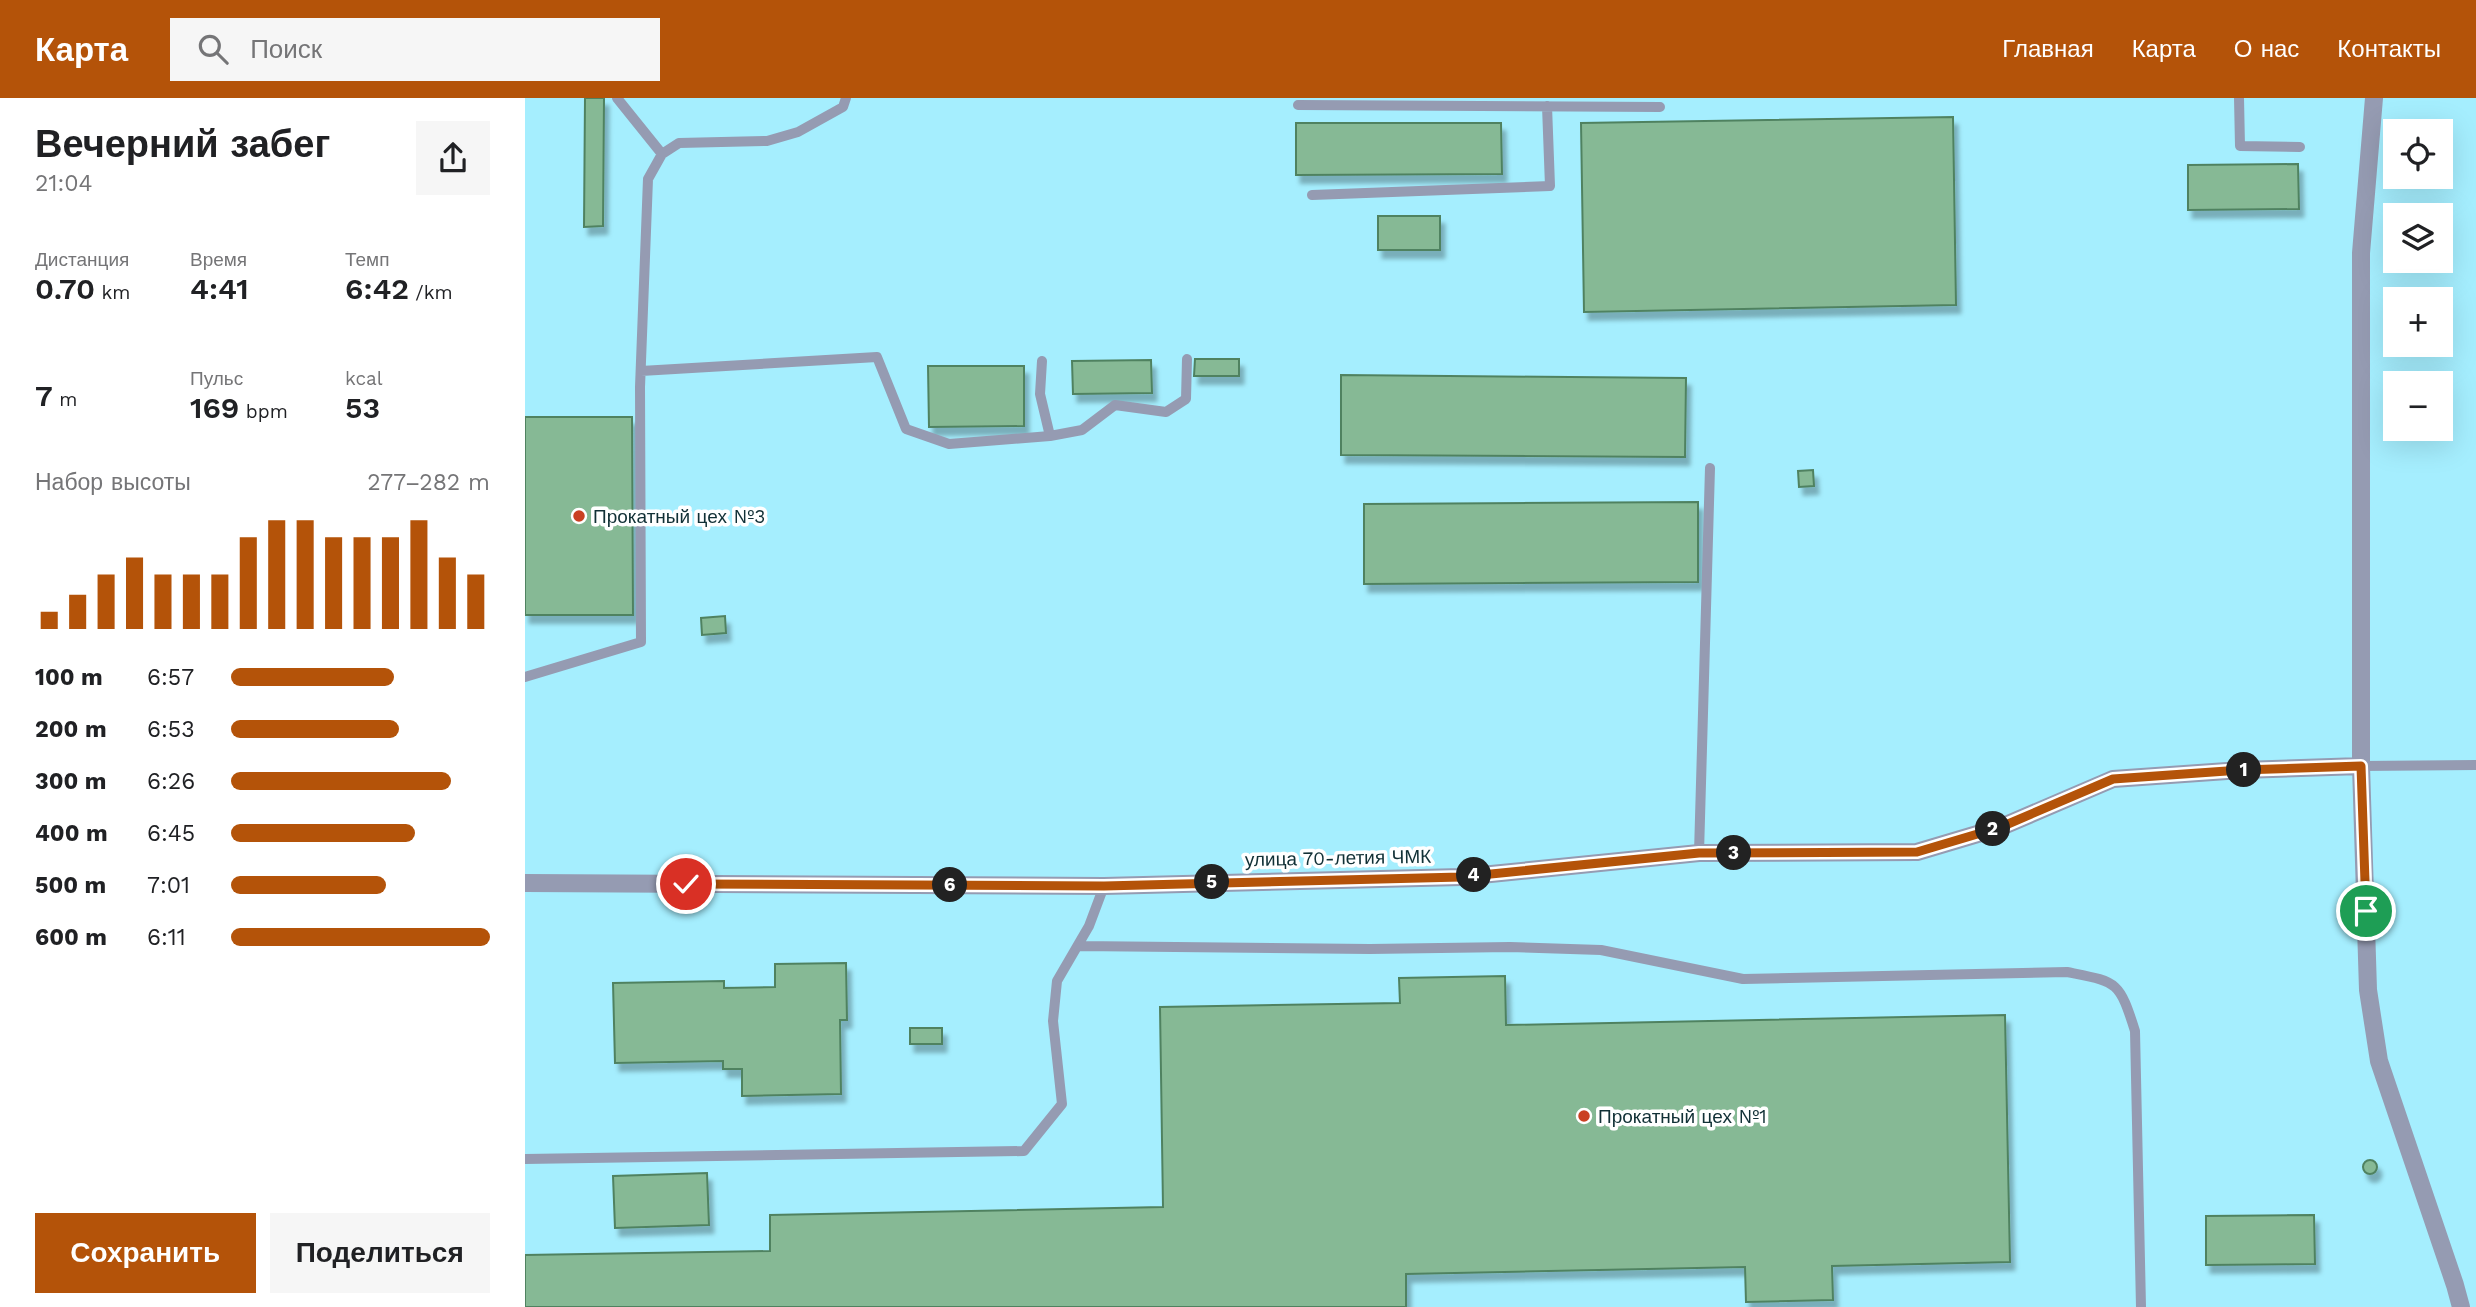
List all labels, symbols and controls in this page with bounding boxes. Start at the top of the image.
search box [170,18,660,81]
text: Карта [35,30,128,69]
icon: search [194,30,232,68]
text: Поиск [250,34,322,64]
text: Главная [2002,35,2094,63]
text: Карта [2132,35,2196,63]
text: О нас [2234,35,2299,63]
text: Контакты [2337,35,2441,63]
map controls [2383,119,2453,441]
button: locate [2383,119,2453,189]
button: share [416,121,490,195]
text: Вечерний забег [35,122,330,166]
text: 21:04 [35,170,93,197]
button: layers [2383,203,2453,273]
text: Дистанция [35,248,129,271]
text: Время [190,248,247,271]
text: Темп [345,248,389,271]
text: 0.70 [35,271,95,306]
text: 4:41 [190,271,249,306]
text: 6:42 [345,271,409,306]
text: km [95,281,130,304]
text: /km [409,281,453,304]
button: + [2383,287,2453,357]
text: Пульс [190,367,243,390]
text: kcal [345,367,383,390]
button: − [2383,371,2453,441]
text: 7 [35,378,53,413]
text: m [53,388,77,411]
text: 169 [190,390,239,425]
text: 53 [345,390,380,425]
text: bpm [239,400,288,423]
text: Набор высоты [35,469,191,496]
text: 277–282 m [367,469,490,496]
place label: Прокатный цех №3 [593,505,765,528]
marker: Прокатный цех №3 [571,508,587,524]
text: 100 m [35,664,103,691]
text: 6:57 [147,664,194,691]
text: 200 m [35,716,107,743]
text: 6:53 [147,716,195,743]
pin: 1 [2227,752,2261,788]
text: 1 [2239,758,2248,781]
text: 300 m [35,768,106,795]
text: 6:26 [147,768,195,795]
pin: 2 [1975,812,2011,846]
text: 2 [1987,817,1998,840]
text: 400 m [35,820,108,847]
text: 6:45 [147,820,195,847]
pin: 3 [1717,836,1751,870]
text: 3 [1728,841,1739,864]
street label: улица 70-летия ЧМК [1245,845,1431,871]
pin [656,854,716,914]
pin: 4 [1457,858,1492,892]
text: 4 [1467,863,1480,886]
pin: 5 [1195,864,1229,900]
icon: check [667,865,705,903]
pin: 6 [933,868,967,902]
text: 5 [1206,870,1217,893]
text: 500 m [35,872,106,899]
text: 7:01 [147,872,190,899]
text: 6 [944,873,955,896]
pin [2336,881,2396,941]
icon: arrive [2347,892,2385,930]
text: 600 m [35,924,107,951]
text: 6:11 [147,924,186,951]
place label: Прокатный цех №1 [1598,1105,1767,1128]
marker: Прокатный цех №1 [1576,1108,1592,1124]
button: Сохранить [35,1213,256,1293]
button: Поделиться [270,1213,490,1293]

